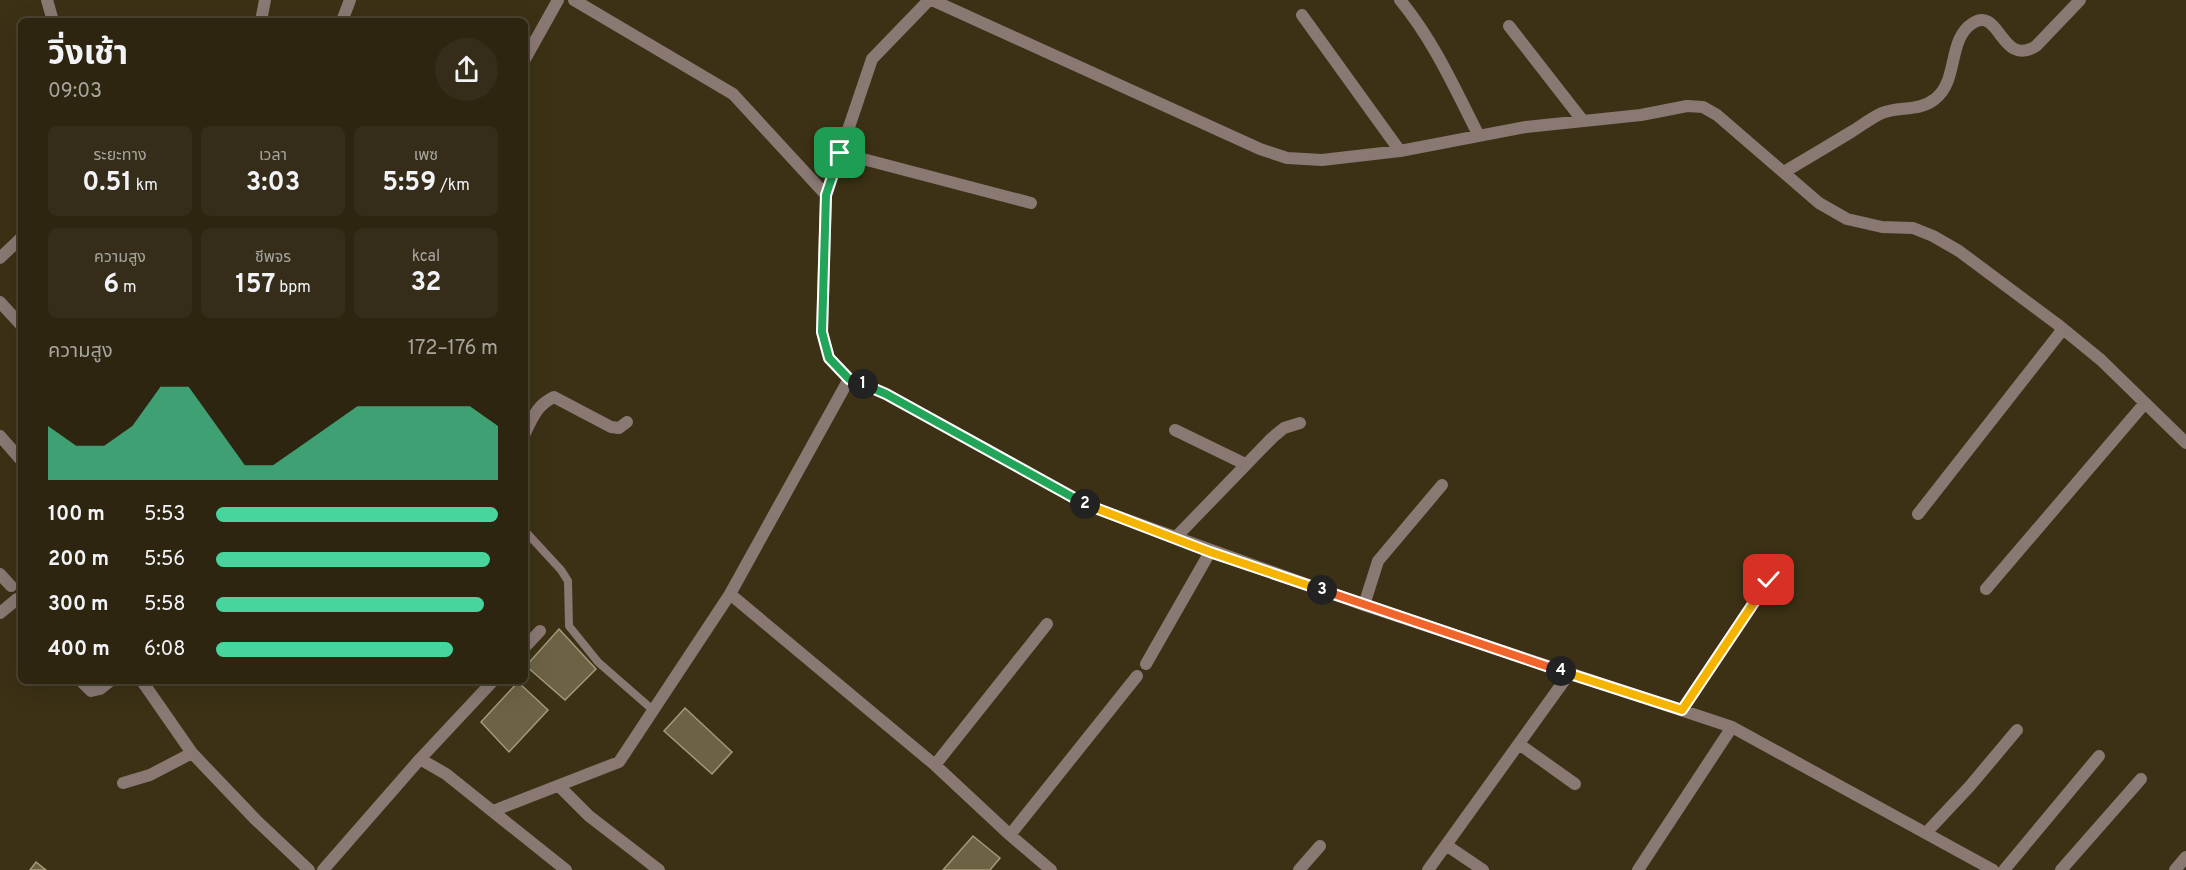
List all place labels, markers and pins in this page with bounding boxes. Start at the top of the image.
pin [814,127,865,178]
pin: 1 [848,369,878,399]
pin: 2 [1070,489,1100,519]
pin [1743,554,1794,605]
pin: 3 [1307,575,1337,605]
pin: 4 [1546,656,1576,686]

